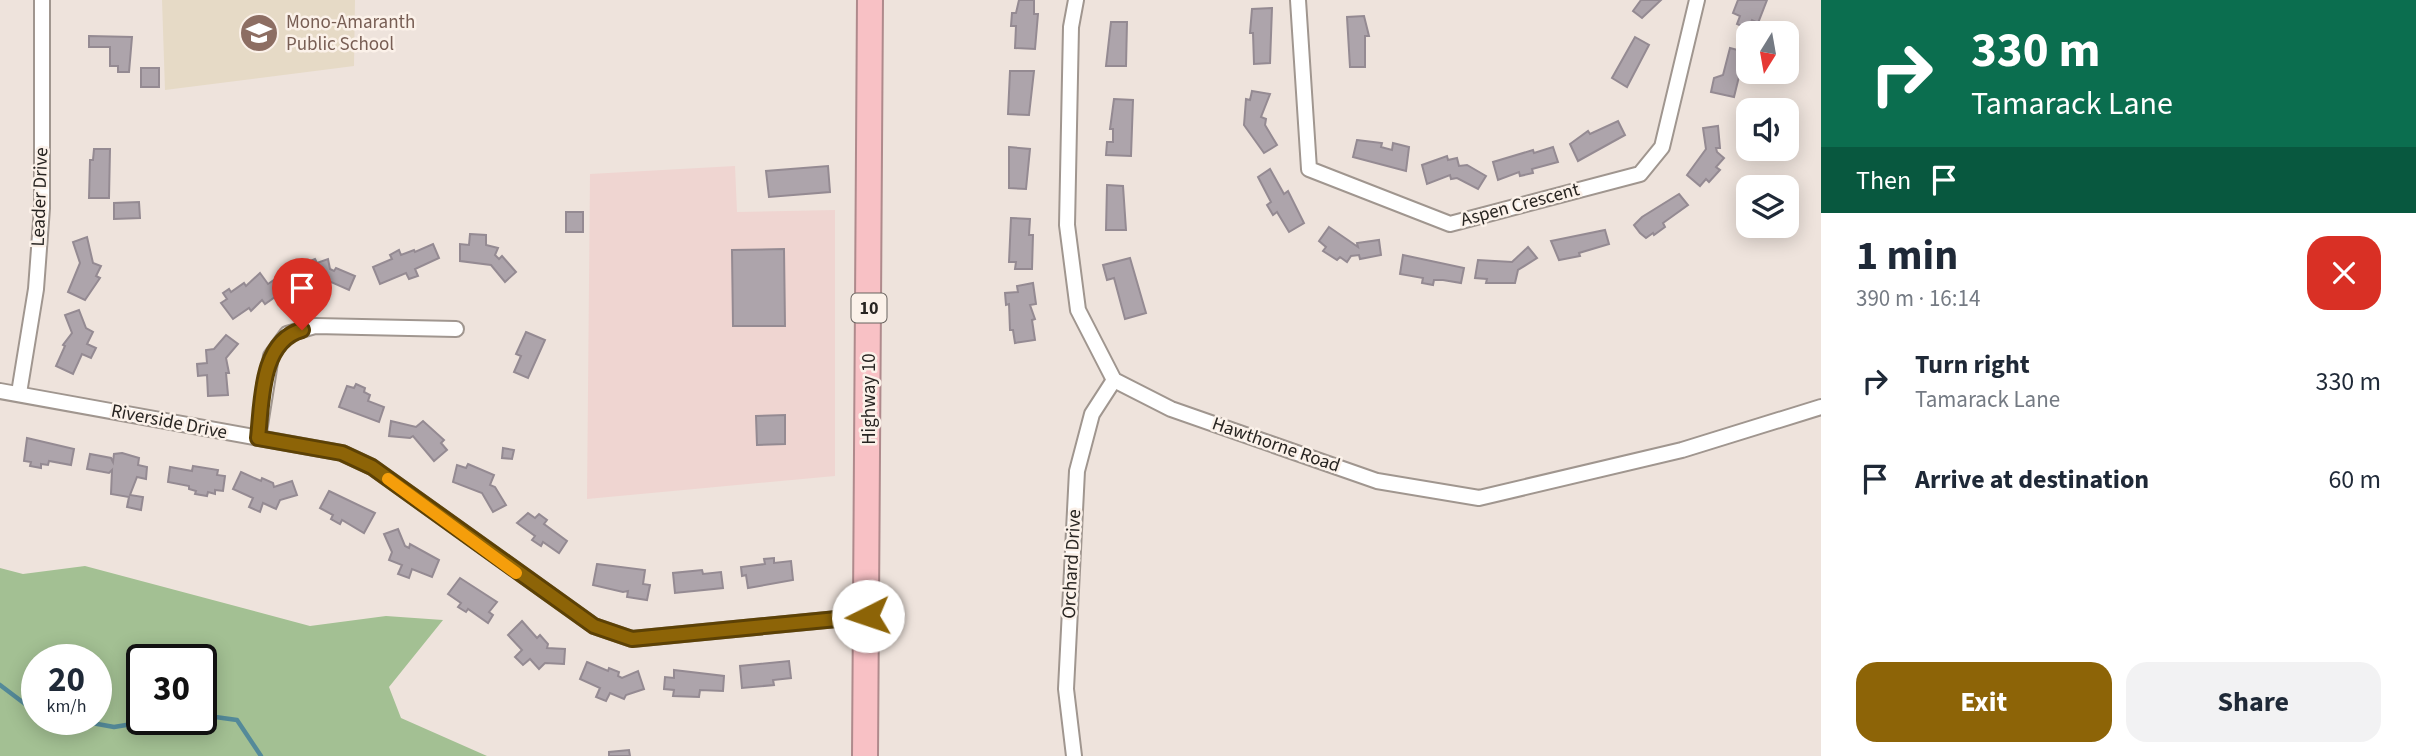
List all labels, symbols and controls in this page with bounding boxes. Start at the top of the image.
place label: Mono-Amaranth Public School [286,9,415,58]
school or university icon: Mono-Amaranth Public School [238,12,280,54]
text: 330 m [1971,16,2100,86]
north arrow [1736,21,1799,84]
map controls [1736,21,1799,238]
icon: right [1856,28,1947,119]
text: Tamarack Lane [1971,81,2173,127]
button: sound [1736,98,1799,161]
street label: Leader Drive [25,147,55,247]
icon: arrive [1925,161,1963,199]
text: Then [1856,162,1911,199]
button: layers [1736,175,1799,238]
street label: Aspen Crescent [1458,176,1583,234]
text: 1 min [1856,226,1958,286]
button: close [2307,236,2381,310]
pin [272,258,332,330]
icon: arrive [283,269,321,307]
text: 390 m · 16:14 [1856,282,1980,315]
road number: 10 [852,294,886,322]
text: Turn right [1915,346,2030,383]
street label: Highway 10 [856,353,883,445]
icon: right [1856,362,1894,400]
text: 330 m [2315,363,2381,400]
text: Tamarack Lane [1915,383,2060,416]
street label: Riverside Drive [109,398,229,446]
street label: Hawthorne Road [1208,410,1344,480]
icon: arrive [1856,460,1894,498]
text: Arrive at destination [1915,461,2149,498]
text: 60 m [2328,461,2381,498]
street label: Orchard Drive [1056,509,1088,619]
position arrow [831,579,905,653]
speed limit sign: 30 [126,644,217,735]
text: 20 [48,655,85,705]
button: Exit [1856,662,2112,742]
button: Share [2126,662,2381,742]
text: km/h [47,694,86,719]

